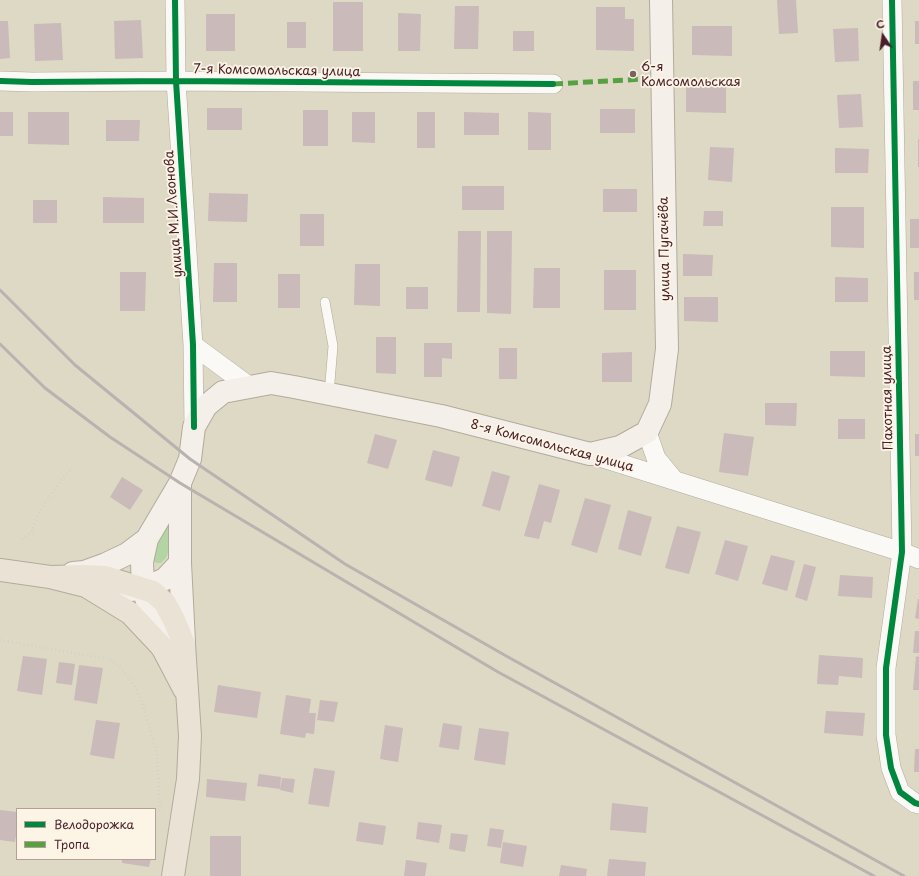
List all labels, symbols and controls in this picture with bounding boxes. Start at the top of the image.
text: С [874,15,886,33]
north arrow [863,16,903,56]
place label: 6-я Комсомольская [641,59,741,90]
street label: 7-я Комсомольская улица [193,62,361,80]
marker: 6-я Комсомольская [628,69,638,79]
street label: улица М.И.Леонова [162,150,186,278]
street label: улица Пугачёва [656,197,674,301]
street label: Пахотная улица [879,345,897,451]
street label: 8-я Комсомольская улица [469,417,635,475]
legend [16,808,156,860]
text: Велодорожка [54,815,134,833]
text: Тропа [54,835,90,853]

